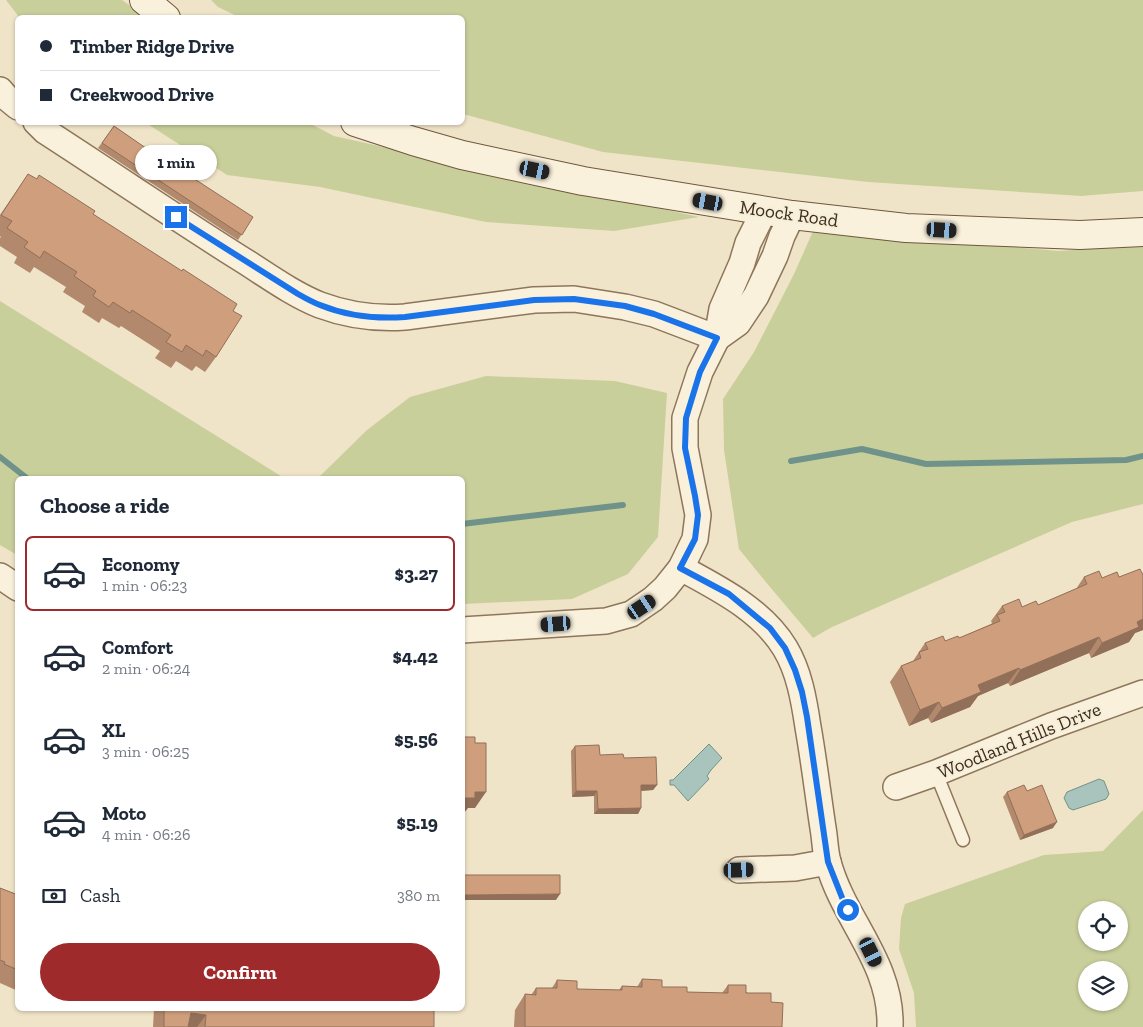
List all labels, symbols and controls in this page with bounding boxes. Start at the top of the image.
text: Timber Ridge Drive [70,35,234,58]
text: Creekwood Drive [70,83,214,106]
callout: 1 min [135,144,217,180]
text: 1 min [157,153,195,172]
car [518,160,551,180]
car [691,192,724,212]
street label: Moock Road [738,195,840,232]
route end [165,206,187,228]
car [926,222,957,238]
text: Choose a ride [40,492,170,519]
icon: car [42,551,87,596]
text: Economy [102,553,180,576]
text: $3.27 [395,562,438,585]
text: 1 min · 06:23 [102,576,187,595]
car [625,592,658,622]
car [540,615,571,633]
icon: car [42,634,87,679]
text: Comfort [102,636,173,659]
text: $4.42 [392,645,438,668]
text: 2 min · 06:24 [102,659,190,678]
street label: Woodland Hills Drive [934,697,1104,784]
icon: car [42,717,87,762]
text: XL [102,719,125,742]
text: $5.56 [394,728,438,751]
text: 3 min · 06:25 [102,742,189,761]
icon: car [42,800,87,845]
text: Moto [102,802,146,825]
text: $5.19 [397,811,438,834]
text: 4 min · 06:26 [102,825,191,844]
car [723,862,754,878]
icon: cash [40,882,68,910]
text: Cash [80,884,120,907]
text: 380 m [397,886,440,905]
route start [837,899,859,921]
map controls [1078,901,1128,1011]
button: locate [1078,901,1128,951]
car [857,935,884,969]
button: Confirm [40,943,440,1001]
button: layers [1078,961,1128,1011]

